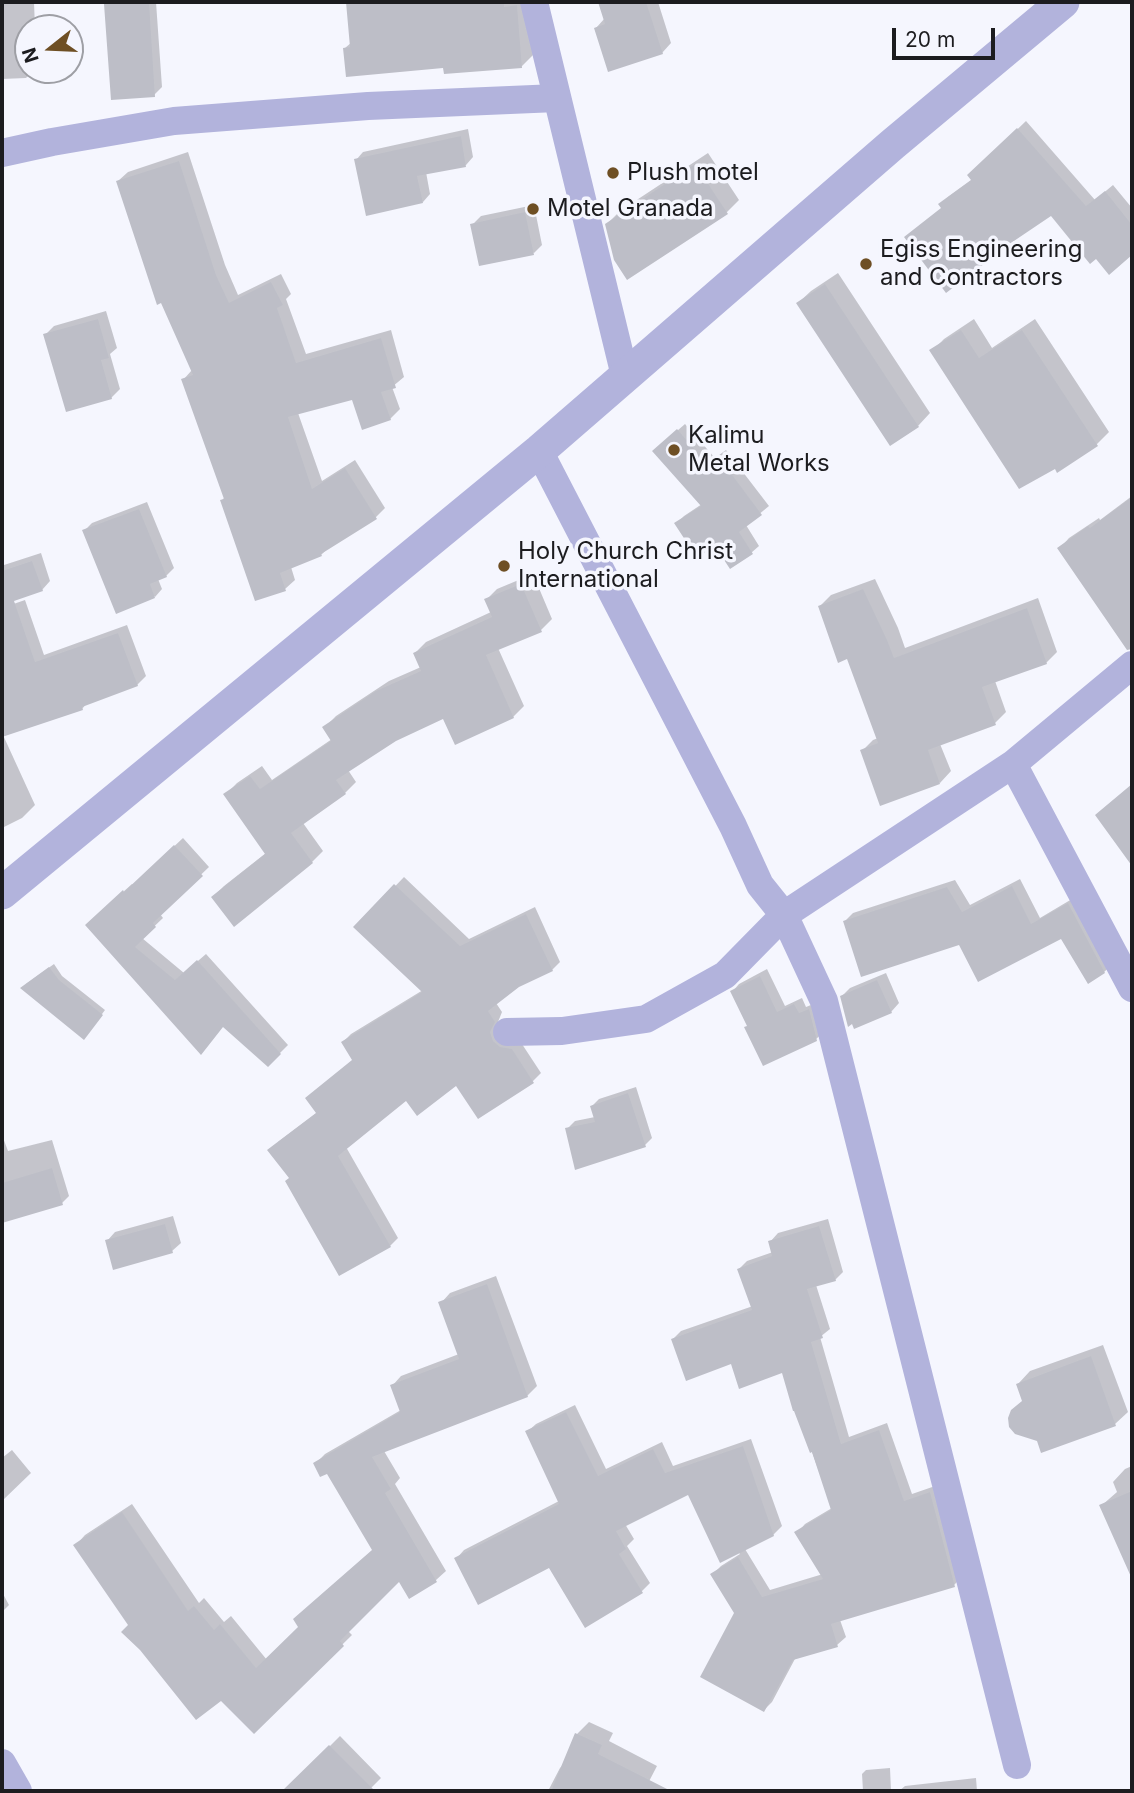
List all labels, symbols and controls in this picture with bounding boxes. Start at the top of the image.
north arrow [14,14,84,84]
scale bar [896,14,999,58]
text: 20 m [905,27,955,52]
text: N [17,45,44,65]
place label: Plush motel [627,159,759,187]
marker: Plush motel [605,165,621,181]
place label: Motel Granada [547,195,713,223]
marker: Motel Granada [525,201,541,217]
place label: Egiss Engineering and Contractors [880,236,1082,292]
marker: Egiss Engineering and Contractors [858,256,874,272]
place label: Kalimu Metal Works [688,422,830,478]
marker: Kalimu Metal Works [666,442,682,458]
place label: Holy Church Christ International [518,538,733,594]
marker: Holy Church Christ International [496,558,512,574]

